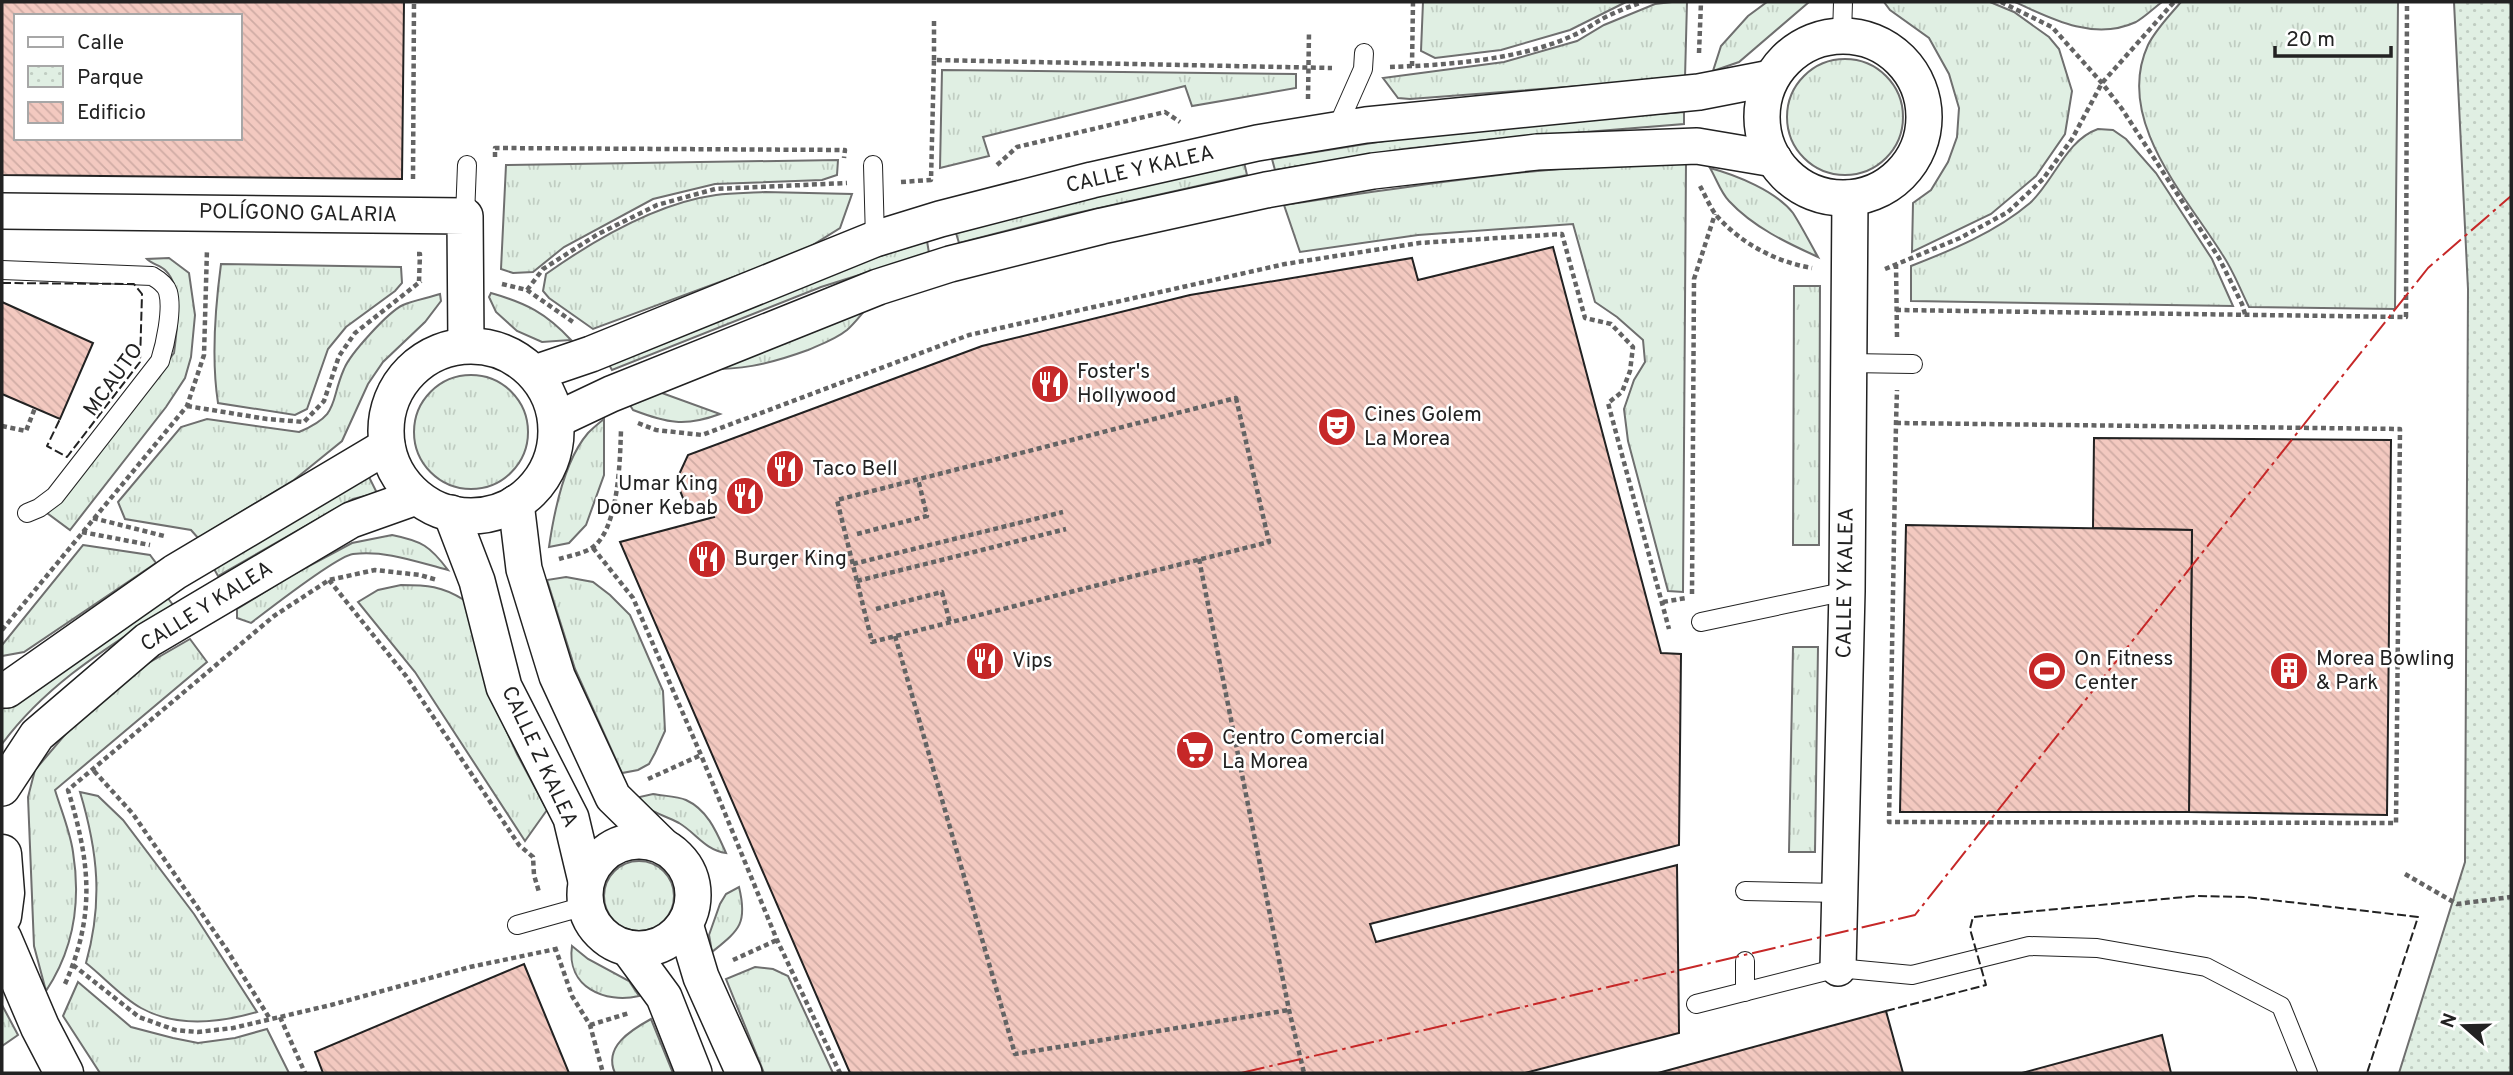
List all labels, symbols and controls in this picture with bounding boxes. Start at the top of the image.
legend [14,14,242,140]
scale bar [2275,14,2390,58]
text: 20 m [2286,27,2335,54]
text: Calle [77,30,124,57]
text: Parque [77,65,144,92]
text: Edificio [77,100,146,127]
street label: CALLE Y KALEA [1063,140,1217,200]
street label: POLÍGONO GALARIA [199,198,397,229]
street label: MCAUTO [78,338,150,422]
place label: Foster's Hollywood [1077,359,1176,410]
restaurant icon: Foster's Hollywood [1029,363,1071,405]
place label: Cines Golem La Morea [1364,402,1482,453]
theatre icon: Cines Golem La Morea [1316,406,1358,448]
restaurant icon: Taco Bell [764,448,806,490]
place label: Taco Bell [812,456,898,483]
place label: Umar King Doner Kebab [596,471,718,522]
restaurant icon: Umar King Doner Kebab [724,475,766,517]
street label: CALLE Y KALEA [1831,507,1861,659]
restaurant icon: Burger King [686,538,728,580]
place label: Burger King [734,546,847,573]
street label: CALLE Y KALEA [136,556,278,658]
restaurant icon: Vips [964,640,1006,682]
place label: On Fitness Center [2074,646,2173,697]
place label: Morea Bowling & Park [2316,646,2455,697]
place label: Vips [1012,648,1053,675]
sports icon: On Fitness Center [2026,650,2068,692]
building icon: Morea Bowling & Park [2268,650,2310,692]
street label: CALLE Z KALEA [494,682,584,832]
place label: Centro Comercial La Morea [1222,725,1385,776]
supermarket icon: Centro Comercial La Morea [1174,729,1216,771]
north arrow [2429,991,2499,1061]
text: N [2436,1010,2464,1031]

